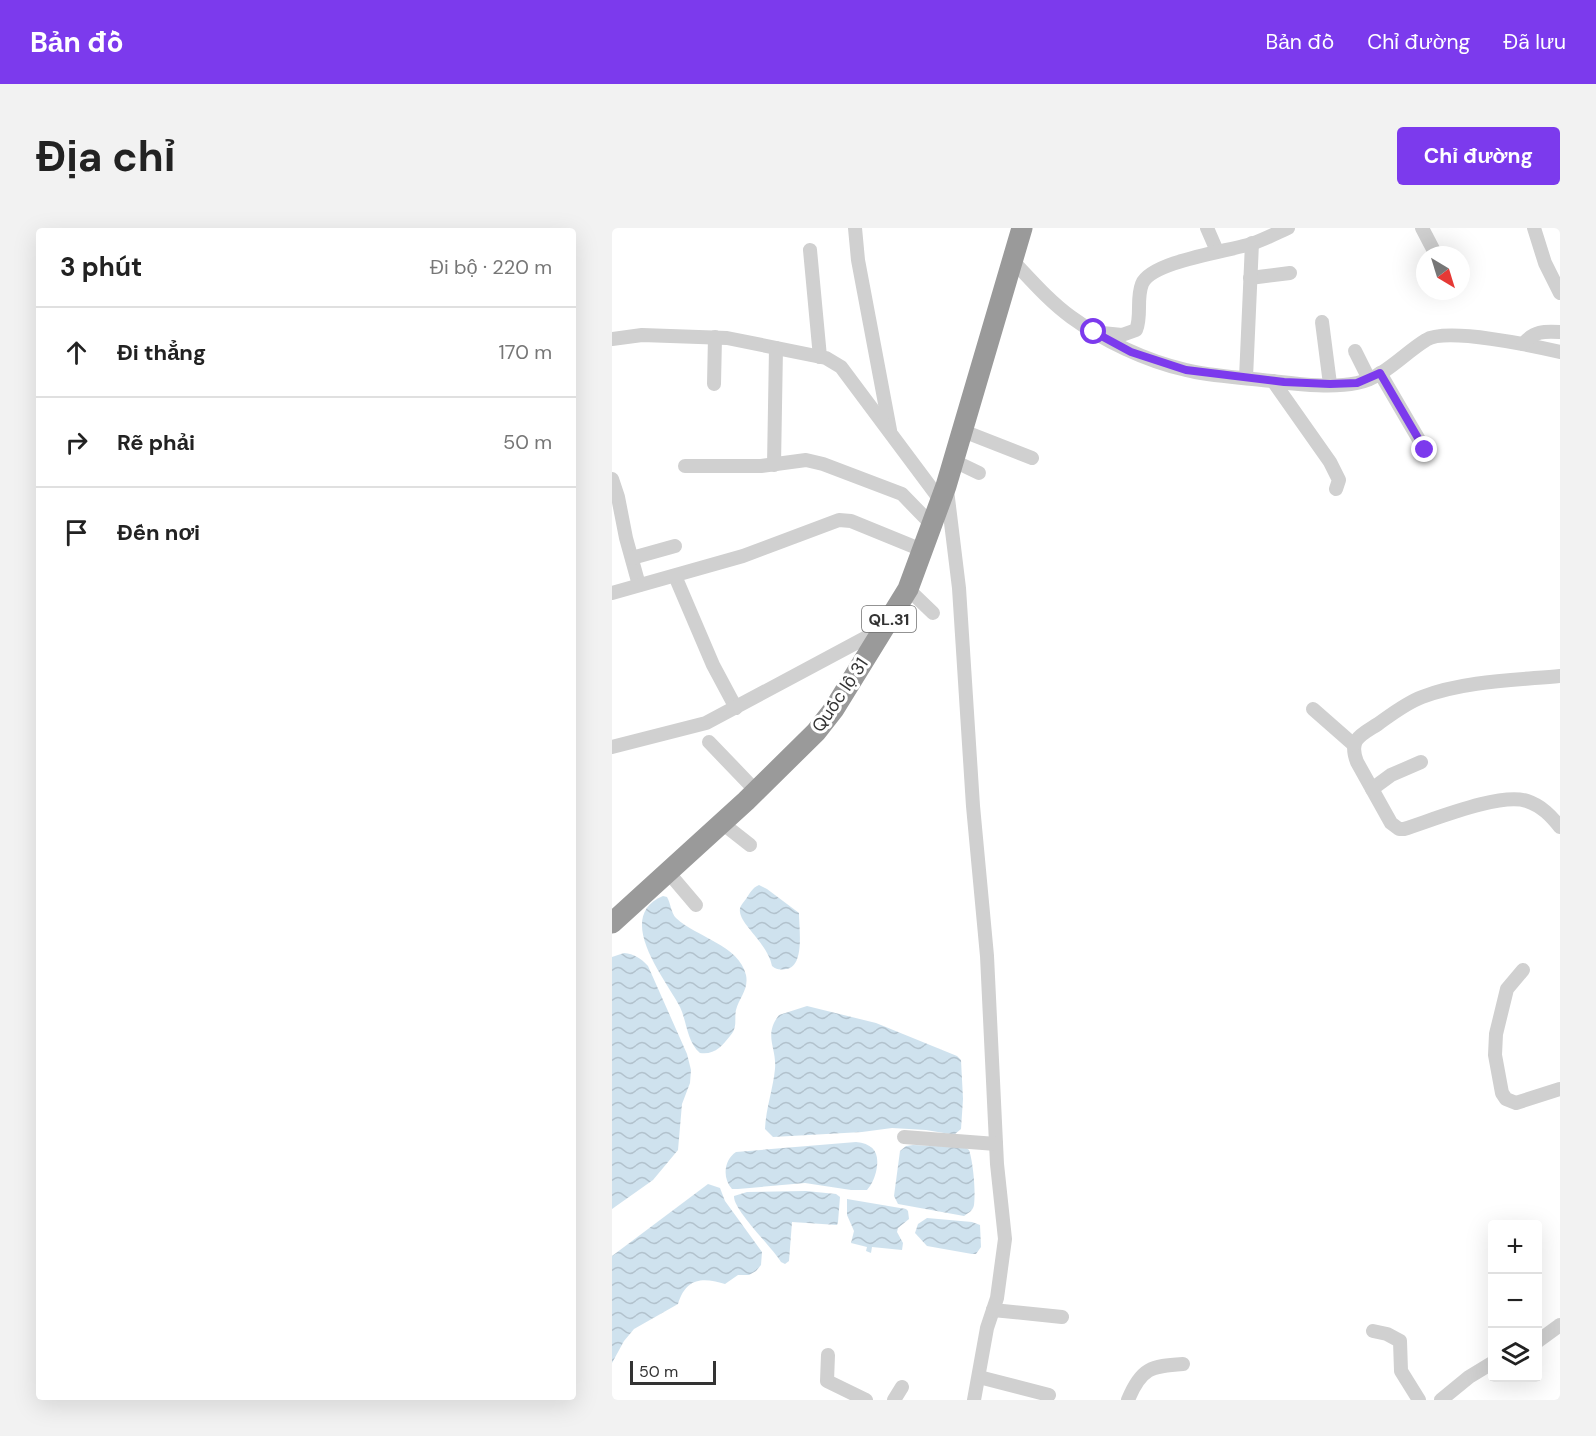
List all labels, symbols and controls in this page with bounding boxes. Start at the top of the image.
text: Bản đồ [30,24,124,61]
text: Bản đồ [1266,28,1334,56]
text: Chỉ đường [1367,28,1470,56]
text: Đã lưu [1503,28,1566,56]
button: Chỉ đường [1397,127,1560,185]
text: Địa chỉ [36,129,175,184]
north arrow [1416,246,1470,300]
text: 3 phút [60,250,142,284]
text: Đi bộ · 220 m [430,254,552,280]
route start [1080,318,1106,344]
icon: ahead [60,336,93,369]
text: Đi thẳng [117,338,206,367]
text: 170 m [499,339,552,365]
icon: right [60,426,93,459]
text: Rẽ phải [117,428,195,457]
text: 50 m [503,429,552,455]
route end [1411,436,1437,462]
icon: arrive [60,516,93,549]
text: Đến nơi [117,518,200,547]
road number: QL.31 [862,606,916,632]
street label: Quốc lộ 31 [806,653,874,737]
map controls [1488,1220,1542,1382]
button: + [1488,1220,1542,1274]
button: − [1488,1274,1542,1328]
button: layers [1488,1328,1542,1382]
scale bar [630,1358,716,1386]
text: 50 m [639,1361,678,1382]

